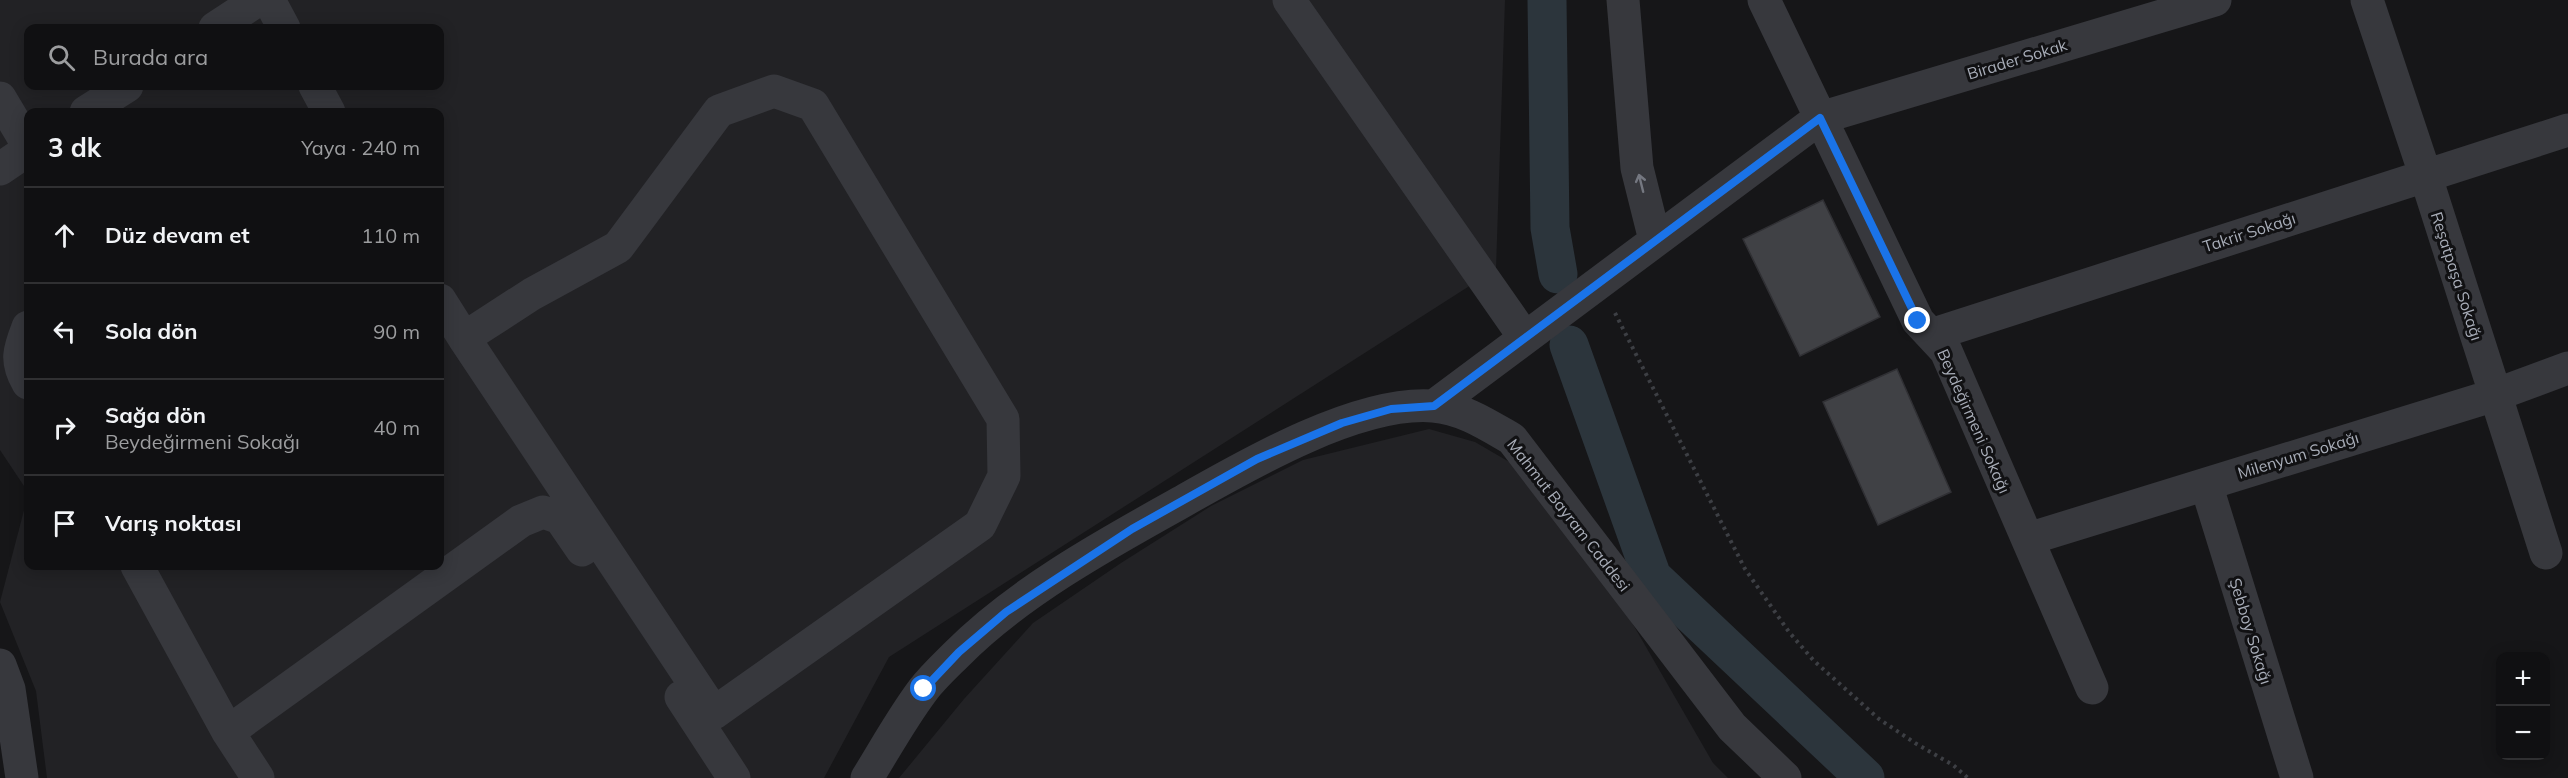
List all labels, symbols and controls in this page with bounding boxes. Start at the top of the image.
search box [24,24,444,90]
street label: Birader Sokak [1965,34,2070,84]
icon: search [45,41,78,74]
text: Burada ara [93,43,208,71]
text: 3 dk [48,131,101,164]
text: Yaya · 240 m [301,135,420,160]
one-way arrow [1634,174,1646,193]
street label: Takrir Sokağı [2200,208,2298,256]
street label: Reşatpaşa Sokağı [2427,209,2487,343]
icon: ahead [48,219,81,252]
text: Düz devam et [105,221,250,249]
text: 110 m [361,223,420,248]
route end [1904,307,1930,333]
icon: left [48,315,81,348]
text: Sola dön [105,317,198,345]
text: 90 m [373,319,420,344]
street label: Beydeğirmeni Sokağı [1933,346,2015,496]
text: Sağa dön [105,401,206,429]
icon: right [48,411,81,444]
text: 40 m [373,415,420,440]
street label: Milenyum Sokağı [2235,427,2361,483]
text: Beydeğirmeni Sokağı [105,429,300,454]
street label: Mahmut Bayram Caddesi [1503,435,1635,595]
icon: arrive [48,507,81,540]
text: Varış noktası [105,509,241,537]
street label: Şebboy Sokağı [2225,576,2277,686]
map controls [2496,652,2550,760]
button: + [2496,652,2550,706]
route start [910,675,936,701]
button: − [2496,706,2550,760]

